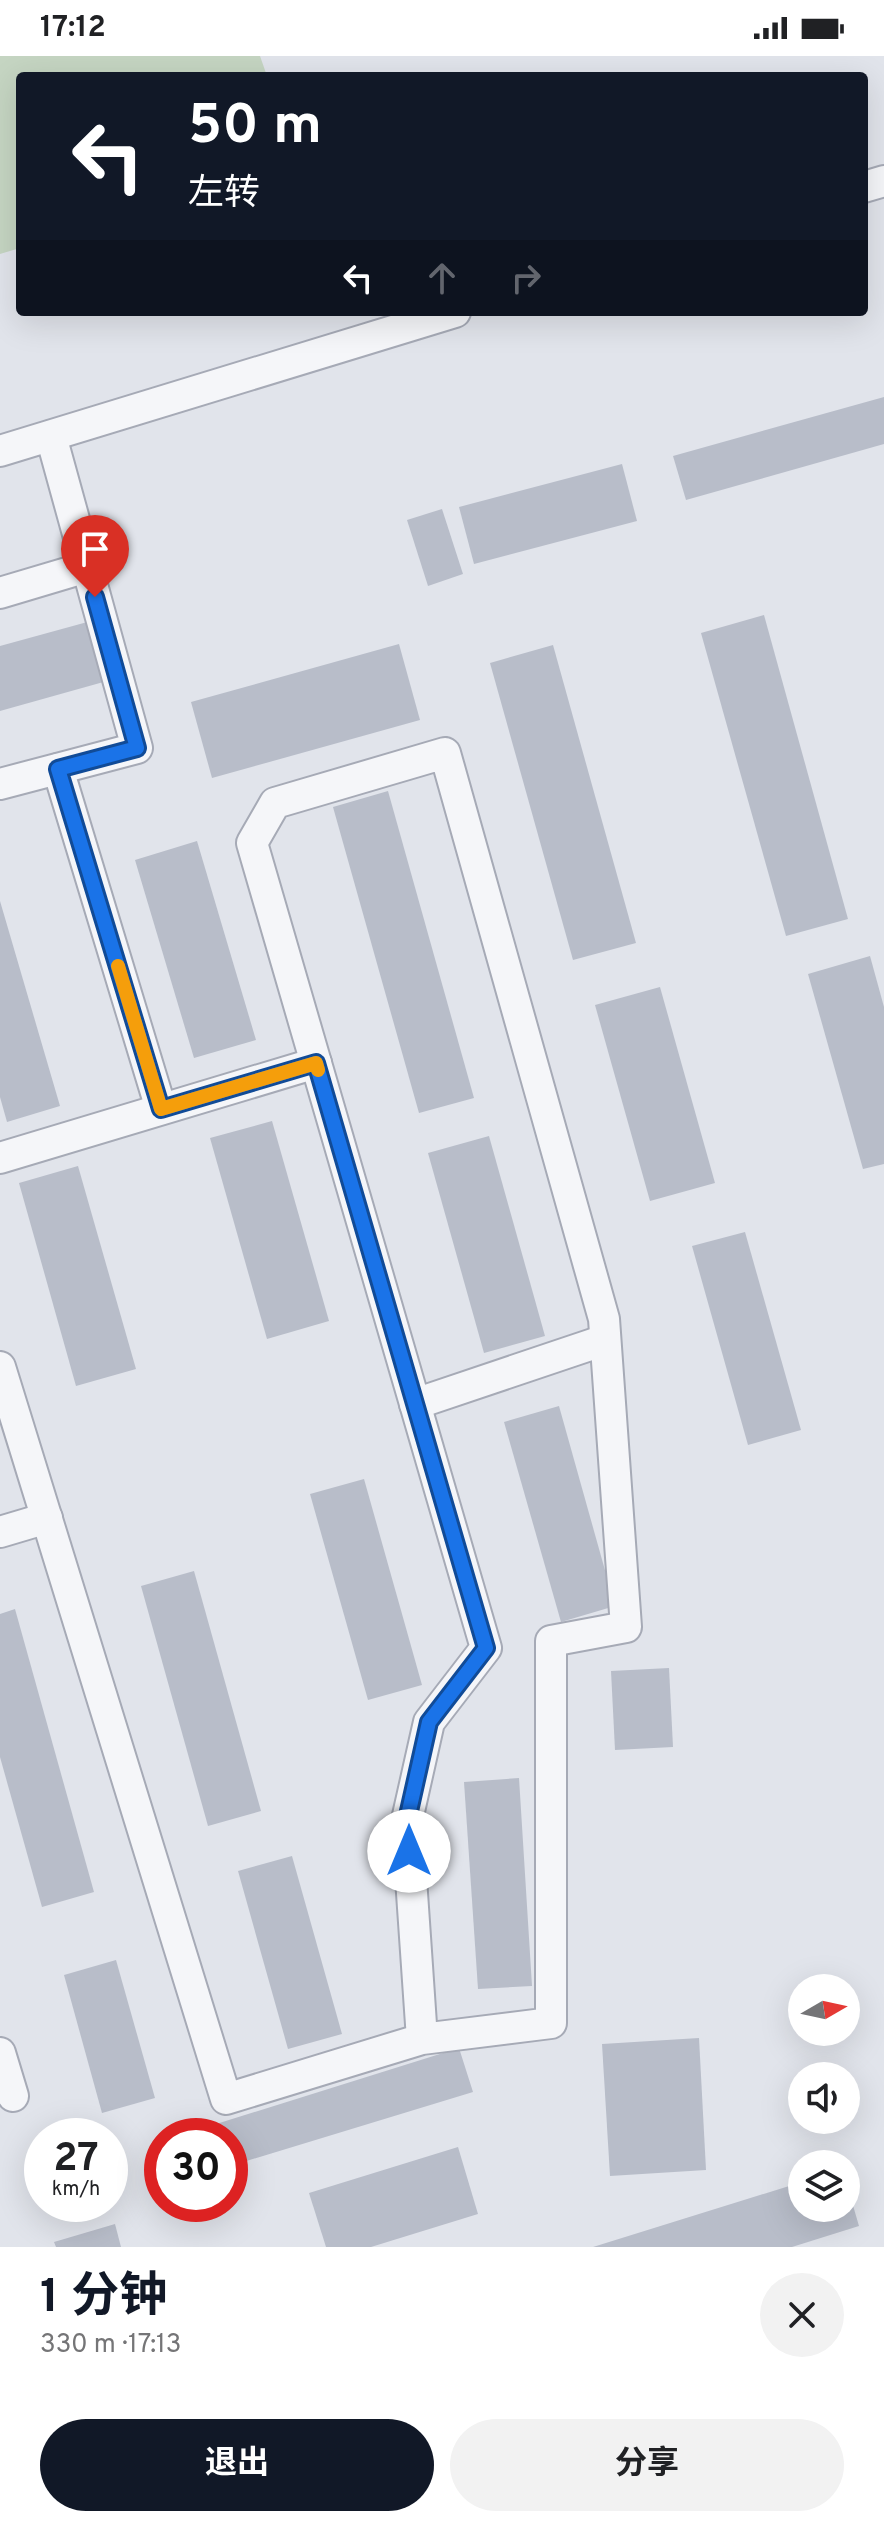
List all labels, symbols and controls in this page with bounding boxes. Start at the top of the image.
text: 17:12 [40,10,106,47]
text: 50 m [188,93,322,163]
icon: left [56,104,160,208]
text: 左转 [188,172,260,218]
icon: left [336,256,380,300]
icon: ahead [420,256,464,300]
icon: right [504,256,548,300]
pin [61,515,129,597]
icon: arrive [73,527,117,571]
position arrow [367,1809,451,1893]
north arrow [788,1974,860,2046]
map controls [788,1974,860,2222]
button: sound [788,2062,860,2134]
speed limit sign: 30 [144,2118,248,2222]
text: 27 [53,2135,99,2185]
button: layers [788,2150,860,2222]
text: km/h [52,2177,100,2203]
text: 1 分钟 [40,2269,167,2329]
button: close [760,2273,844,2357]
text: 330 m · 17:13 [40,2329,181,2362]
button: 退出 [40,2419,434,2511]
button: 分享 [450,2419,844,2511]

